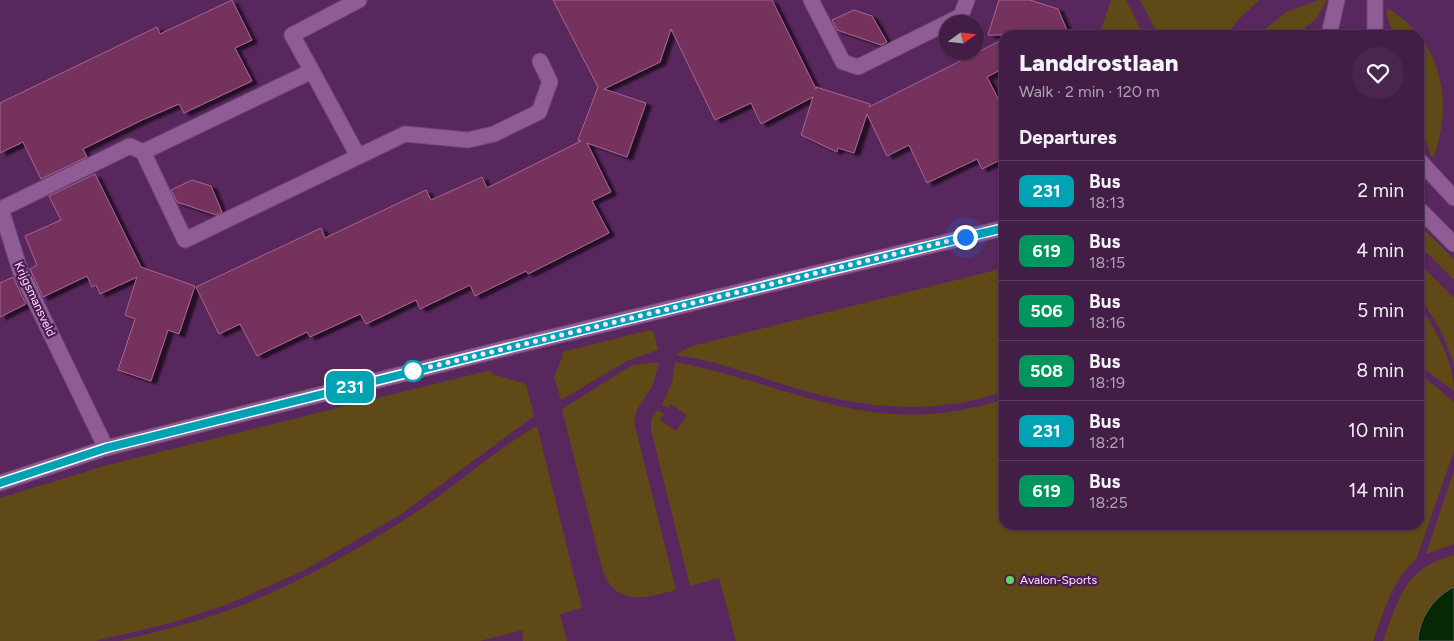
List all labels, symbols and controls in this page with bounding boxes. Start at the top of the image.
north arrow [939,15,984,60]
map controls [939,15,984,60]
button: heart [1352,47,1404,99]
text: Landdrostlaan [1019,48,1178,77]
text: Walk · 2 min · 120 m [1019,82,1160,101]
text: Departures [1019,126,1117,149]
text: Bus [1089,170,1120,193]
text: 2 min [1358,179,1404,202]
text: 231 [1032,180,1061,202]
text: 18:13 [1089,193,1125,212]
your location [953,225,978,250]
text: Bus [1089,230,1120,253]
text: 4 min [1356,239,1404,262]
text: 619 [1032,240,1061,262]
text: 18:15 [1089,253,1125,272]
street label: Krijgsmansveld [12,259,58,339]
text: Bus [1089,290,1120,313]
text: 5 min [1357,299,1404,322]
text: 506 [1030,300,1063,322]
text: 18:16 [1089,313,1125,332]
text: Bus [1089,350,1120,373]
text: 8 min [1356,359,1404,382]
unlabelled marker [402,360,424,382]
text: 508 [1030,360,1063,382]
line badge: 231 [321,371,379,403]
text: 18:19 [1089,373,1125,392]
text: 231 [336,376,364,398]
text: Bus [1089,410,1120,433]
text: 10 min [1348,419,1404,442]
text: 231 [1032,420,1061,442]
text: 18:21 [1089,433,1125,452]
text: Bus [1089,470,1120,493]
text: 14 min [1348,479,1404,502]
text: 619 [1032,480,1061,502]
text: 18:25 [1089,493,1128,512]
place label: Avalon-Sports [1020,573,1098,587]
marker: Avalon-Sports [1004,574,1016,586]

